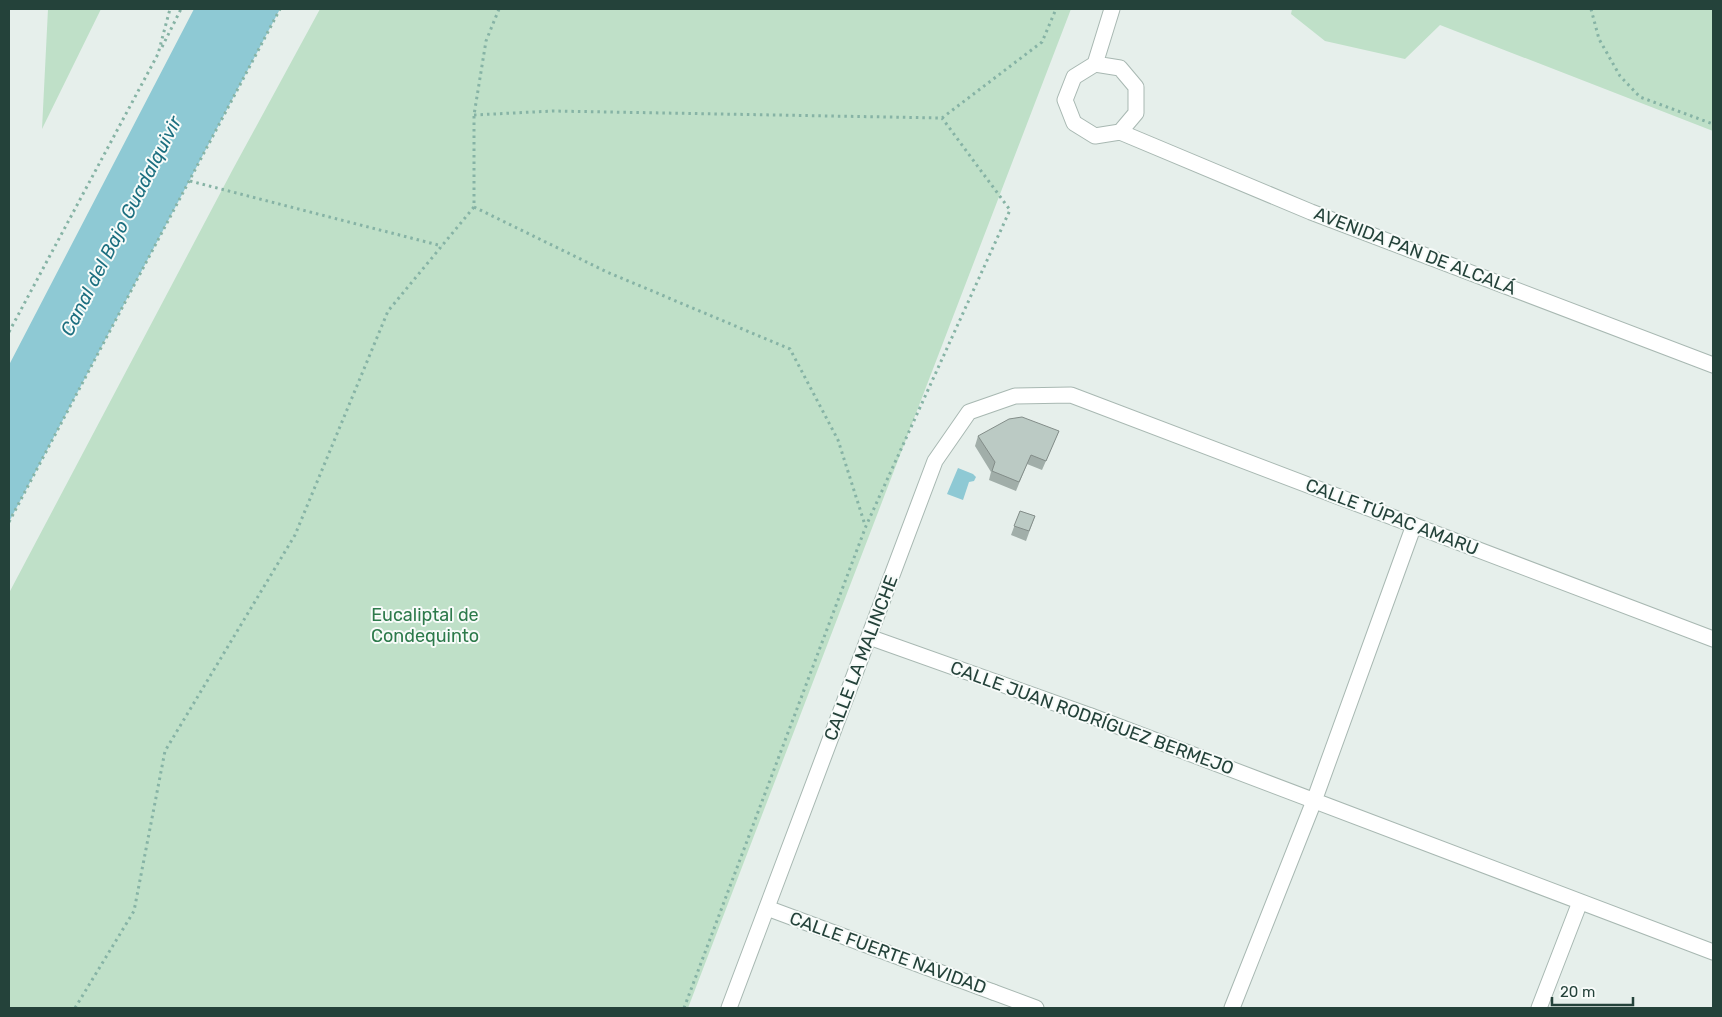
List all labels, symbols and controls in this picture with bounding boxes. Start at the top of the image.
water label: Canal del Bajo Guadalquivir [55,112,187,340]
street label: AVENIDA PAN DE ALCALÁ [1311,202,1519,300]
street label: CALLE TÚPAC AMARU [1302,474,1482,560]
street label: CALLE LA MALINCHE [819,572,903,744]
park label: Eucaliptal de Condequinto [371,604,479,647]
street label: CALLE JUAN RODRÍGUEZ BERMEJO [947,656,1237,780]
street label: CALLE FUERTE NAVIDAD [787,907,989,999]
scale bar [1552,974,1633,1006]
text: 20 m [1560,983,1595,1001]

